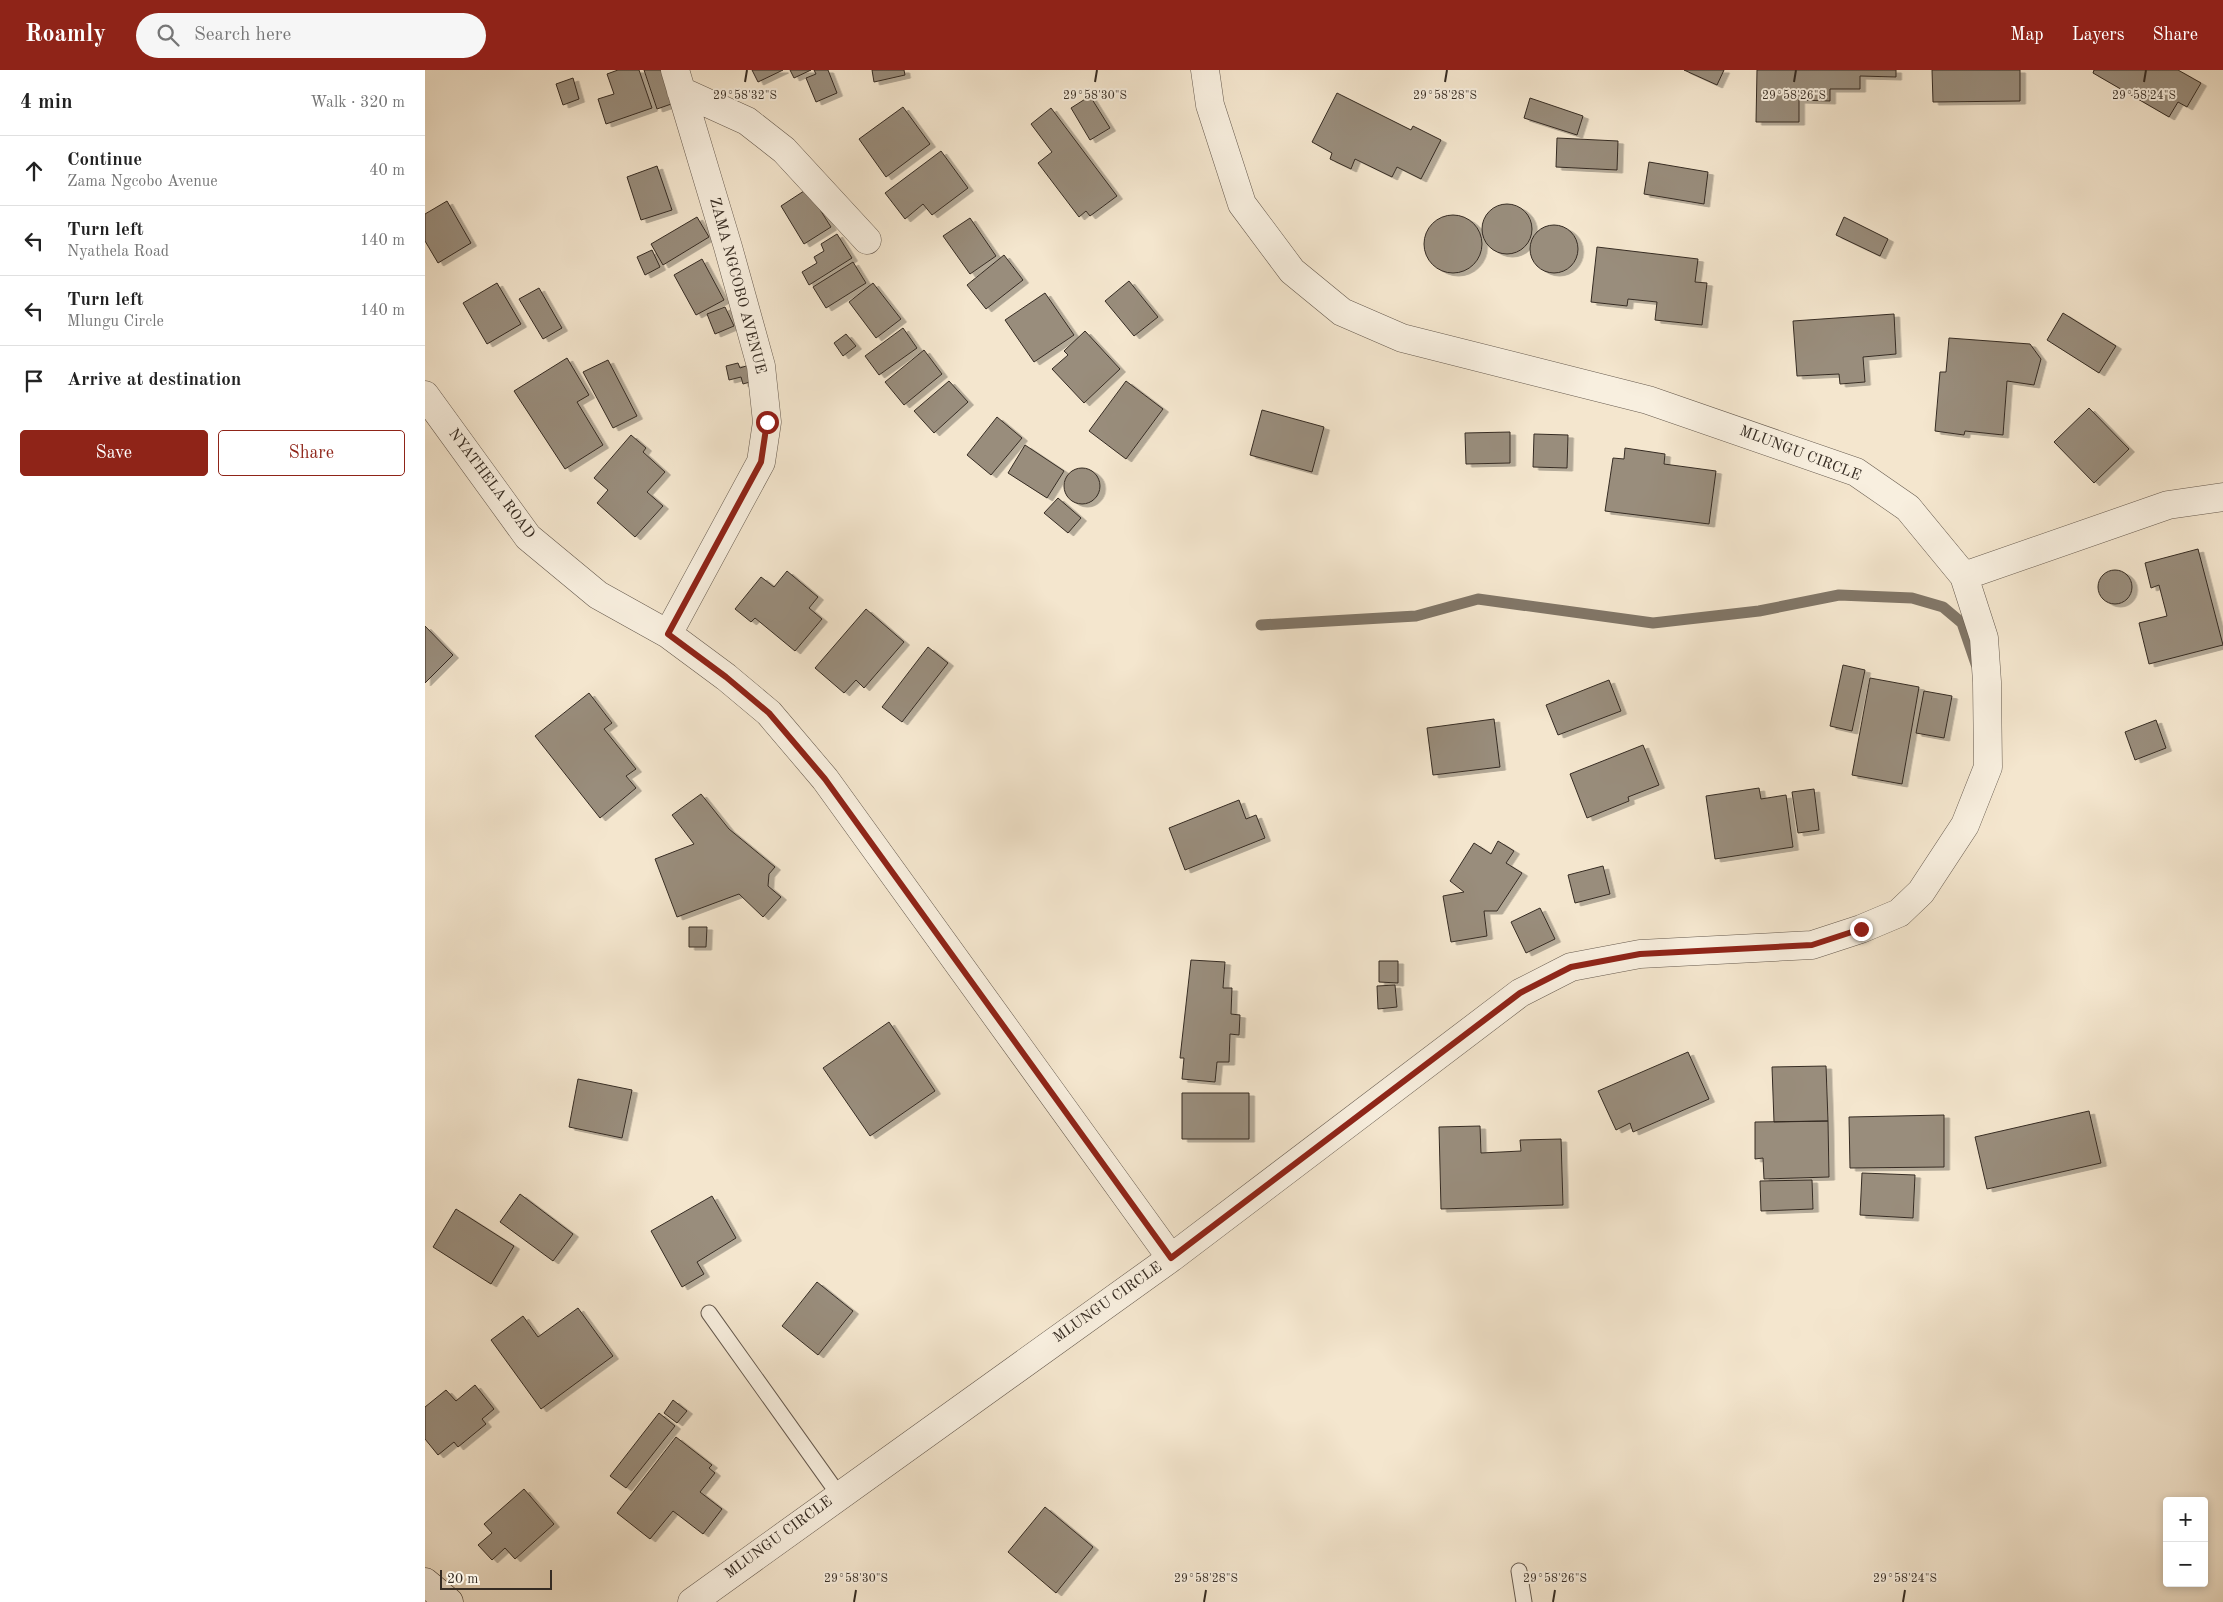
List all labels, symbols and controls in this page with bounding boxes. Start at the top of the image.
search box [136,13,486,58]
icon: search [154,21,182,49]
text: Roamly [25,23,106,47]
text: Search here [194,26,291,45]
text: Map [2010,26,2044,44]
text: Layers [2072,26,2124,44]
text: Share [2152,26,2198,44]
text: 29°58'32"S [713,89,777,102]
text: 29°58'30"S [1063,89,1127,102]
text: 29°58'28"S [1413,89,1477,102]
text: 29°58'26"S [1762,89,1826,102]
text: 29°58'24"S [2112,89,2176,102]
text: 4 min [20,92,73,113]
text: Walk · 320 m [310,95,405,111]
text: Continue [67,151,142,170]
icon: ahead [20,157,48,185]
text: 40 m [369,163,405,179]
text: Zama Ngcobo Avenue [67,174,218,190]
street label: ZAMA NGCOBO AVENUE [706,196,768,376]
text: Turn left [67,221,144,240]
icon: left [20,227,48,255]
text: 140 m [360,233,405,249]
text: Nyathela Road [67,244,169,260]
text: Turn left [67,291,144,310]
icon: left [20,297,48,325]
text: 140 m [360,303,405,319]
text: Mlungu Circle [67,314,164,330]
icon: arrive [20,367,48,395]
text: Arrive at destination [67,371,241,390]
route start [756,411,779,434]
street label: MLUNGU CIRCLE [1737,424,1863,484]
street label: NYATHELA ROAD [445,426,537,542]
button: Save [20,430,208,476]
button: Share [218,430,405,476]
route end [1850,918,1873,941]
street label: MLUNGU CIRCLE [1051,1260,1165,1346]
street label: MLUNGU CIRCLE [722,1494,836,1582]
map controls [2163,1497,2208,1587]
button: + [2163,1497,2208,1542]
button: − [2163,1542,2208,1587]
scale bar [440,1567,553,1590]
text: 20 m [447,1572,478,1586]
text: 29°58'30"S [824,1572,888,1585]
text: 29°58'28"S [1174,1572,1238,1585]
text: 29°58'26"S [1523,1572,1587,1585]
text: 29°58'24"S [1873,1572,1937,1585]

